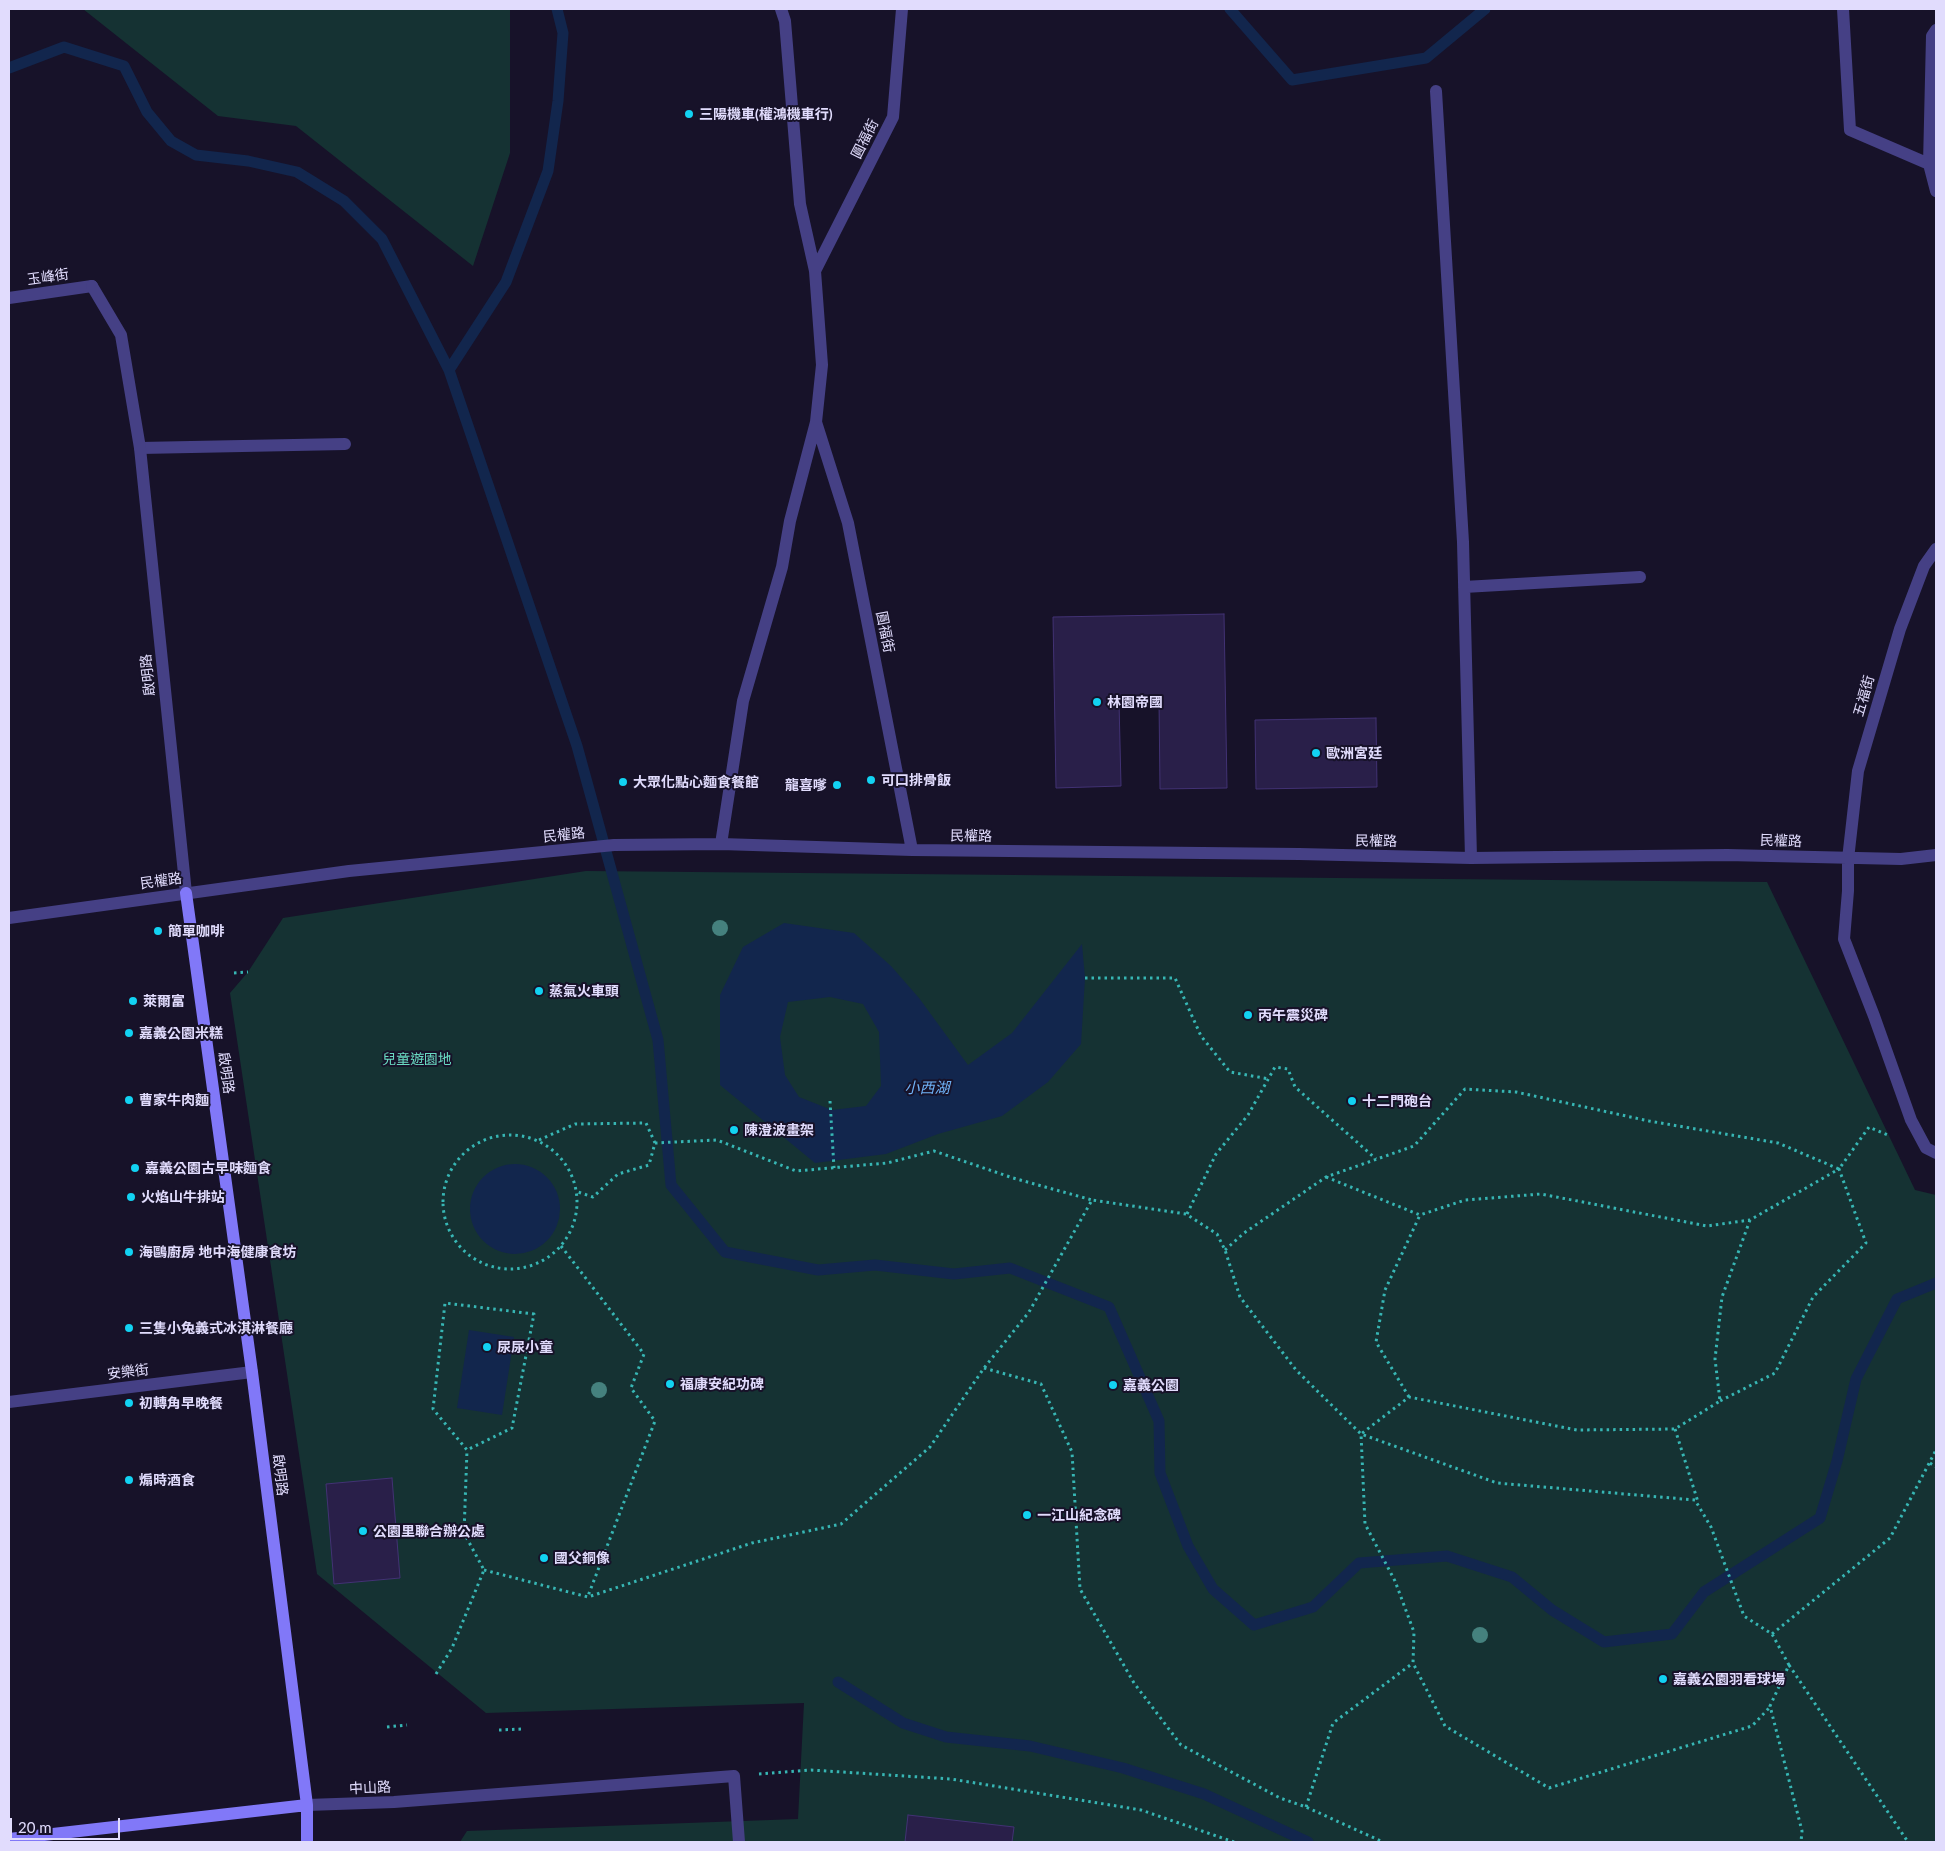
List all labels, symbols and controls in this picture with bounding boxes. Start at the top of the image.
place label: 三陽機車(權鴻機車行) [699,106,833,122]
marker: 三陽機車(權鴻機車行) [683,108,695,120]
street label: 圓福街 [848,116,882,162]
street label: 玉峰街 [26,266,70,288]
street label: 圓福街 [873,610,897,654]
street label: 啟明路 [137,653,159,697]
street label: 五福街 [1850,673,1878,719]
place label: 林園帝國 [1107,694,1163,710]
marker: 林園帝國 [1091,696,1103,708]
place label: 歐洲宮廷 [1326,745,1382,761]
marker: 歐洲宮廷 [1310,747,1322,759]
place label: 可口排骨飯 [881,772,951,788]
place label: 大眾化點心麵食餐館 [633,774,759,790]
marker: 可口排骨飯 [865,774,877,786]
marker: 大眾化點心麵食餐館 [617,776,629,788]
place label: 龍喜嗲 [785,777,827,793]
marker: 龍喜嗲 [831,779,843,791]
street label: 民權路 [542,824,586,846]
street label: 民權路 [950,827,992,845]
street label: 民權路 [1355,832,1397,850]
street label: 民權路 [1760,832,1802,850]
street label: 民權路 [139,870,183,892]
place label: 簡單咖啡 [168,923,224,939]
marker: 簡單咖啡 [152,925,164,937]
place label: 蒸氣火車頭 [549,983,619,999]
marker: 蒸氣火車頭 [533,985,545,997]
place label: 萊爾富 [143,993,185,1009]
marker: 萊爾富 [127,995,139,1007]
place label: 丙午震災碑 [1258,1007,1328,1023]
marker: 丙午震災碑 [1242,1009,1254,1021]
place label: 嘉義公園米糕 [139,1025,223,1041]
marker: 嘉義公園米糕 [123,1027,135,1039]
street label: 啟明路 [215,1051,237,1095]
park label: 兒童遊園地 [382,1051,452,1067]
water label: 小西湖 [905,1079,949,1097]
place label: 曹家牛肉麵 [139,1092,209,1108]
place label: 十二門砲台 [1362,1093,1432,1109]
marker: 曹家牛肉麵 [123,1094,135,1106]
marker: 十二門砲台 [1346,1095,1358,1107]
place label: 陳澄波畫架 [744,1122,814,1138]
marker: 陳澄波畫架 [728,1124,740,1136]
place label: 嘉義公園古早味麵食 [145,1160,271,1176]
marker: 嘉義公園古早味麵食 [129,1162,141,1174]
place label: 火焰山牛排站 [141,1189,225,1205]
marker: 火焰山牛排站 [125,1191,137,1203]
place label: 海鷗廚房 地中海健康食坊 [139,1244,296,1260]
marker: 海鷗廚房 地中海健康食坊 [123,1246,135,1258]
place label: 三隻小兔義式冰淇淋餐廳 [139,1320,293,1336]
marker: 三隻小兔義式冰淇淋餐廳 [123,1322,135,1334]
place label: 尿尿小童 [497,1339,553,1355]
marker: 尿尿小童 [481,1341,493,1353]
street label: 安樂街 [106,1361,150,1383]
place label: 福康安紀功碑 [680,1376,764,1392]
place label: 嘉義公園 [1123,1377,1179,1393]
marker: 福康安紀功碑 [664,1378,676,1390]
marker: 嘉義公園 [1107,1379,1119,1391]
place label: 初轉角早晚餐 [139,1395,223,1411]
marker: 初轉角早晚餐 [123,1397,135,1409]
street label: 啟明路 [269,1453,291,1497]
place label: 煽時酒食 [139,1472,195,1488]
marker: 煽時酒食 [123,1474,135,1486]
place label: 一江山紀念碑 [1037,1507,1121,1523]
marker: 一江山紀念碑 [1021,1509,1033,1521]
place label: 公園里聯合辦公處 [373,1523,485,1539]
marker: 公園里聯合辦公處 [357,1525,369,1537]
place label: 國父銅像 [554,1550,610,1566]
marker: 國父銅像 [538,1552,550,1564]
place label: 嘉義公園羽看球場 [1673,1671,1785,1687]
marker: 嘉義公園羽看球場 [1657,1673,1669,1685]
street label: 中山路 [349,1779,391,1797]
scale bar [12,1808,122,1840]
text: 20 m [18,1818,52,1836]

